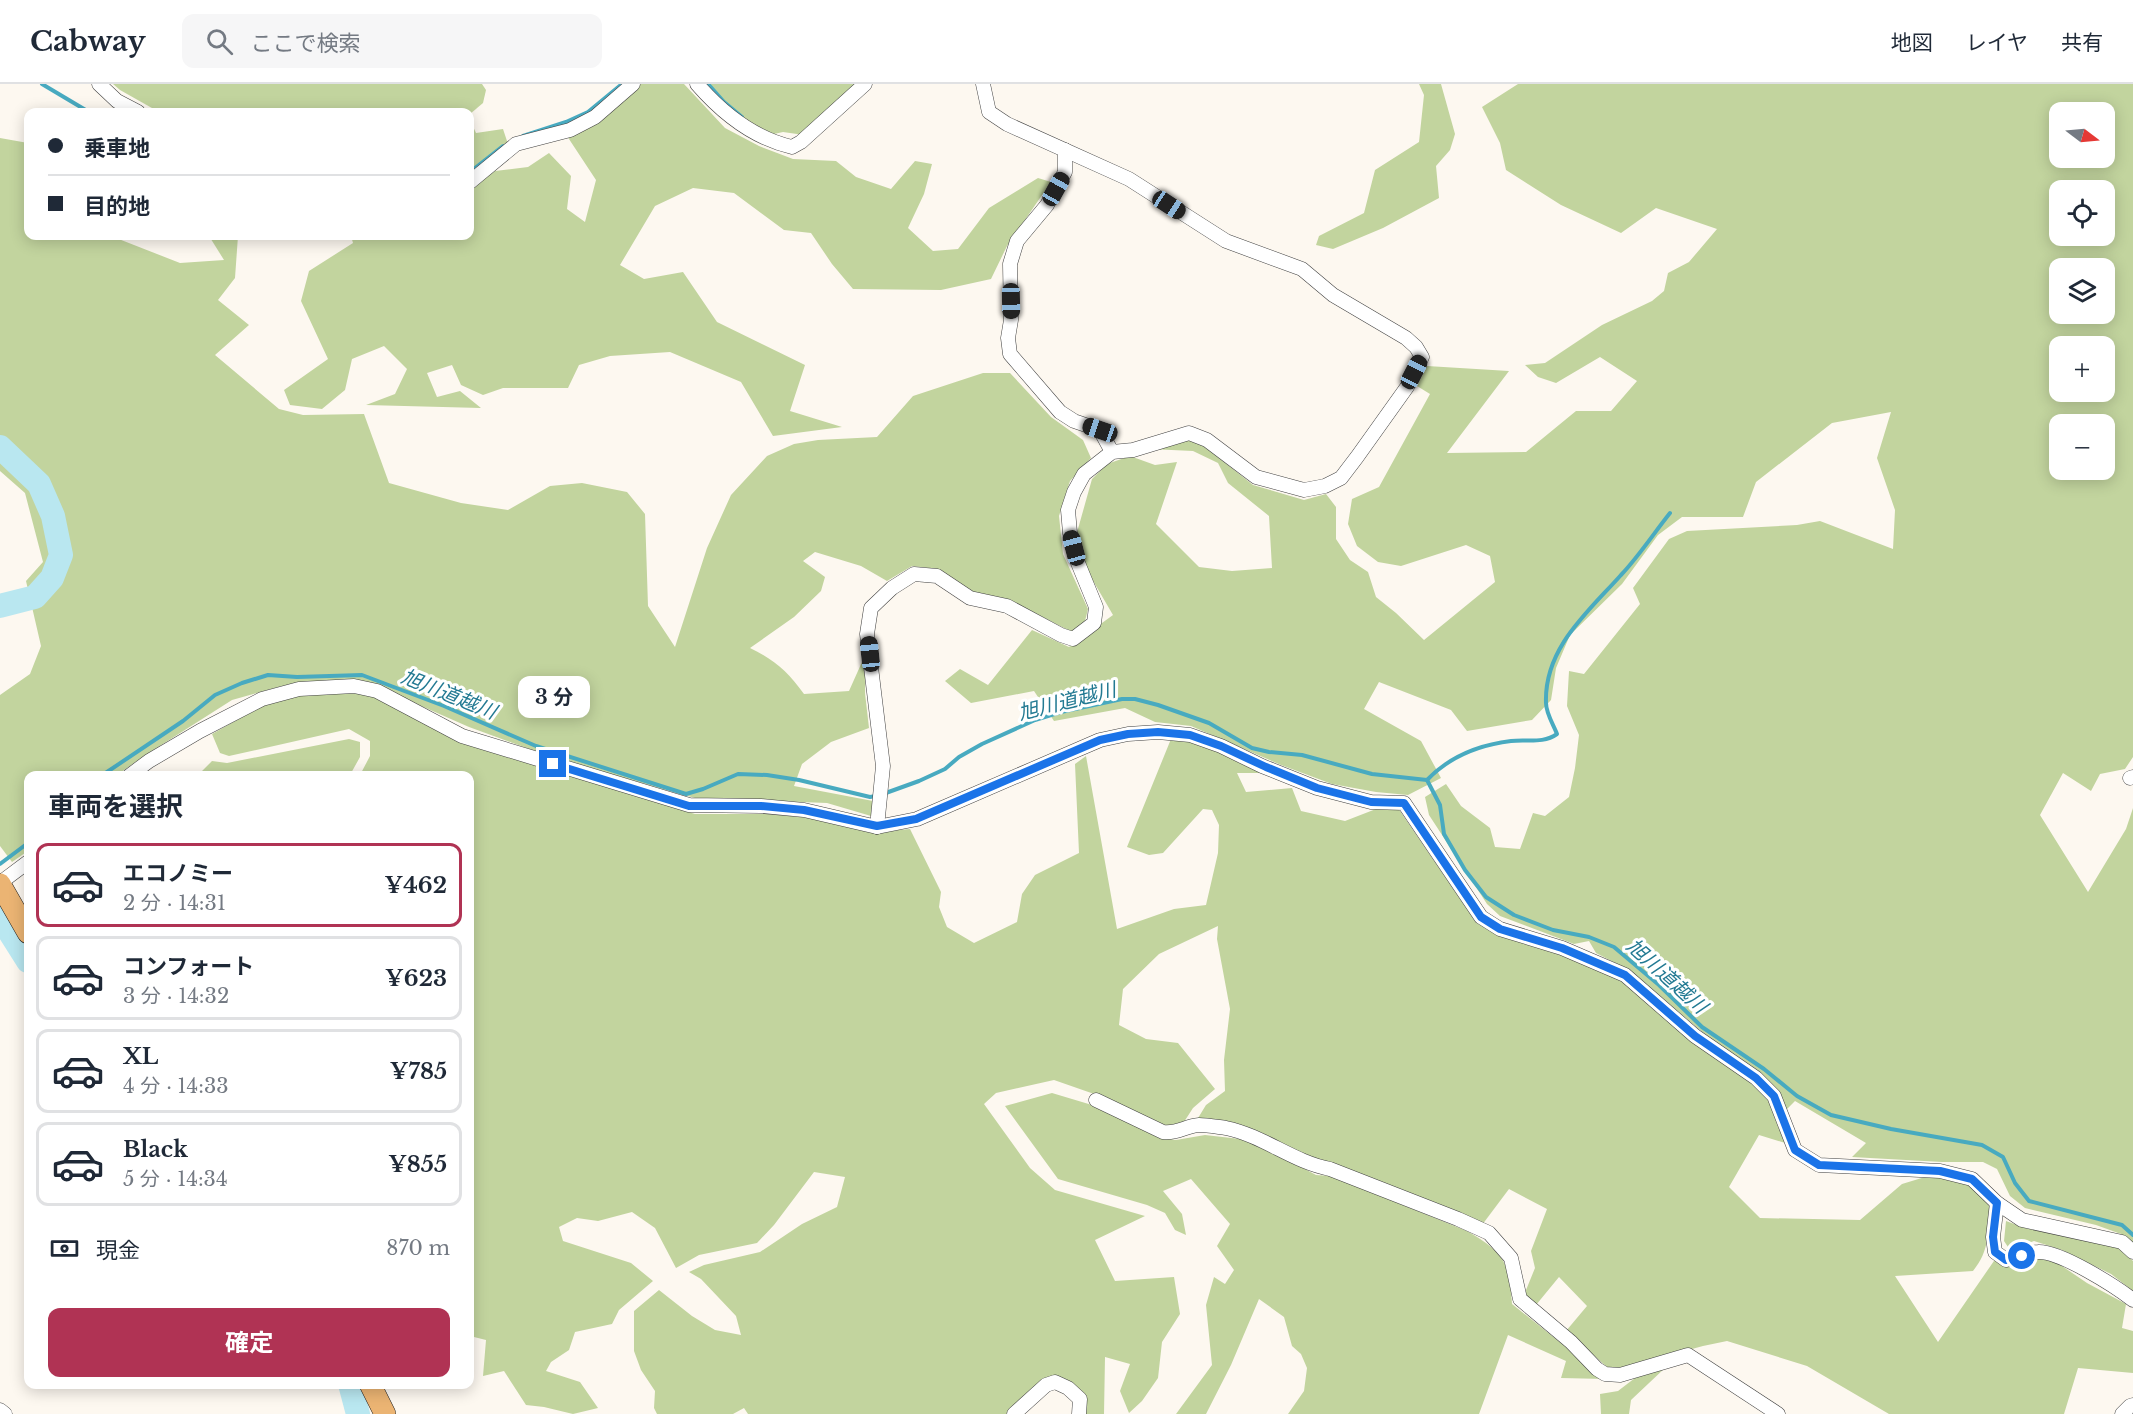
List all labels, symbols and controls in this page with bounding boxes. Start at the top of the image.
search box [182,14,602,68]
text: Cabway [30,24,146,59]
icon: search [203,25,236,58]
text: ここで検索 [251,30,361,57]
text: 地図 [1891,30,1933,56]
text: レイヤ [1966,30,2028,56]
text: 共有 [2061,30,2103,56]
north arrow [2049,102,2115,168]
map controls [2049,102,2115,480]
text: 乗車地 [84,135,150,162]
car [1039,169,1073,209]
button: locate [2049,180,2115,246]
car [1149,188,1189,222]
text: 目的地 [84,193,150,220]
button: layers [2049,258,2115,324]
car [1002,283,1020,319]
button: + [2049,336,2115,402]
car [1398,352,1430,392]
button: − [2049,414,2115,480]
car [1080,416,1120,444]
car [1061,528,1087,568]
car [859,635,881,673]
water label: 旭川道越川 [398,664,502,725]
callout: 3 分 [517,677,589,719]
water label: 旭川道越川 [1016,677,1120,725]
text: 3 分 [535,685,573,709]
route end [539,750,566,777]
text: 車両を選択 [48,790,183,823]
icon: car [51,858,105,912]
text: エコノミー [123,860,233,887]
text: ¥462 [385,872,447,899]
text: 2 分 · 14:31 [123,891,226,915]
water label: 旭川道越川 [1622,934,1714,1020]
icon: car [51,951,105,1005]
text: コンフォート [123,953,254,980]
text: ¥623 [385,965,447,992]
text: 3 分 · 14:32 [123,984,229,1008]
text: XL [123,1043,158,1070]
icon: car [51,1044,105,1098]
text: ¥785 [390,1058,447,1085]
text: 4 分 · 14:33 [123,1074,229,1098]
text: Black [123,1136,188,1163]
icon: car [51,1137,105,1191]
text: ¥855 [388,1151,447,1178]
text: 5 分 · 14:34 [123,1167,228,1191]
icon: cash [48,1232,81,1265]
text: 870 m [386,1236,450,1260]
text: 現金 [96,1237,140,1264]
route start [2008,1242,2035,1269]
button: 確定 [48,1308,450,1377]

